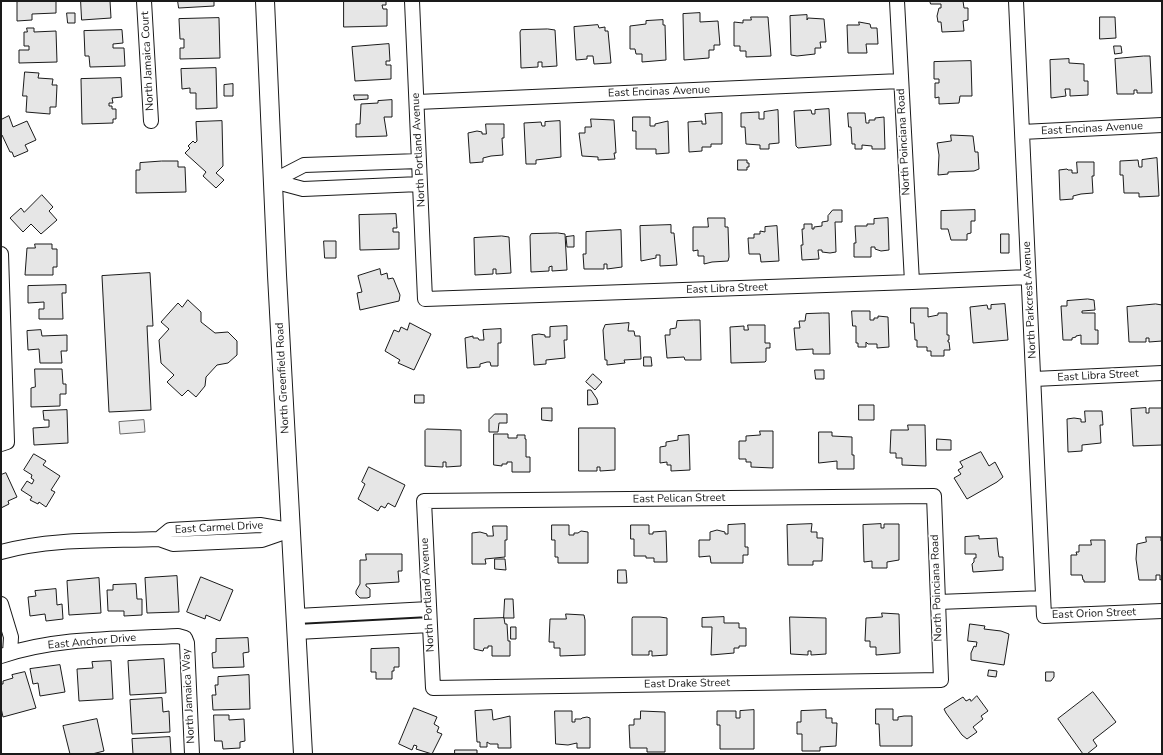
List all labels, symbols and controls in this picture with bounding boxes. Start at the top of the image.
street label: North Jamaica Court [139,11,157,111]
street label: East Encinas Avenue [608,84,710,100]
street label: North Poinciana Road [895,88,913,196]
street label: North Portland Avenue [409,93,429,207]
street label: East Encinas Avenue [1041,120,1143,138]
street label: North Parkcrest Avenue [1020,241,1040,359]
street label: East Libra Street [686,281,768,297]
street label: North Greenfield Road [273,322,293,434]
street label: East Libra Street [1057,367,1139,385]
street label: East Pelican Street [633,492,725,506]
street label: East Carmel Drive [174,519,264,537]
street label: North Poinciana Road [929,534,945,642]
street label: North Portland Avenue [418,538,438,652]
street label: East Orion Street [1052,606,1136,622]
street label: East Anchor Drive [47,632,137,652]
street label: North Jamaica Way [180,648,198,744]
street label: East Drake Street [644,677,730,691]

